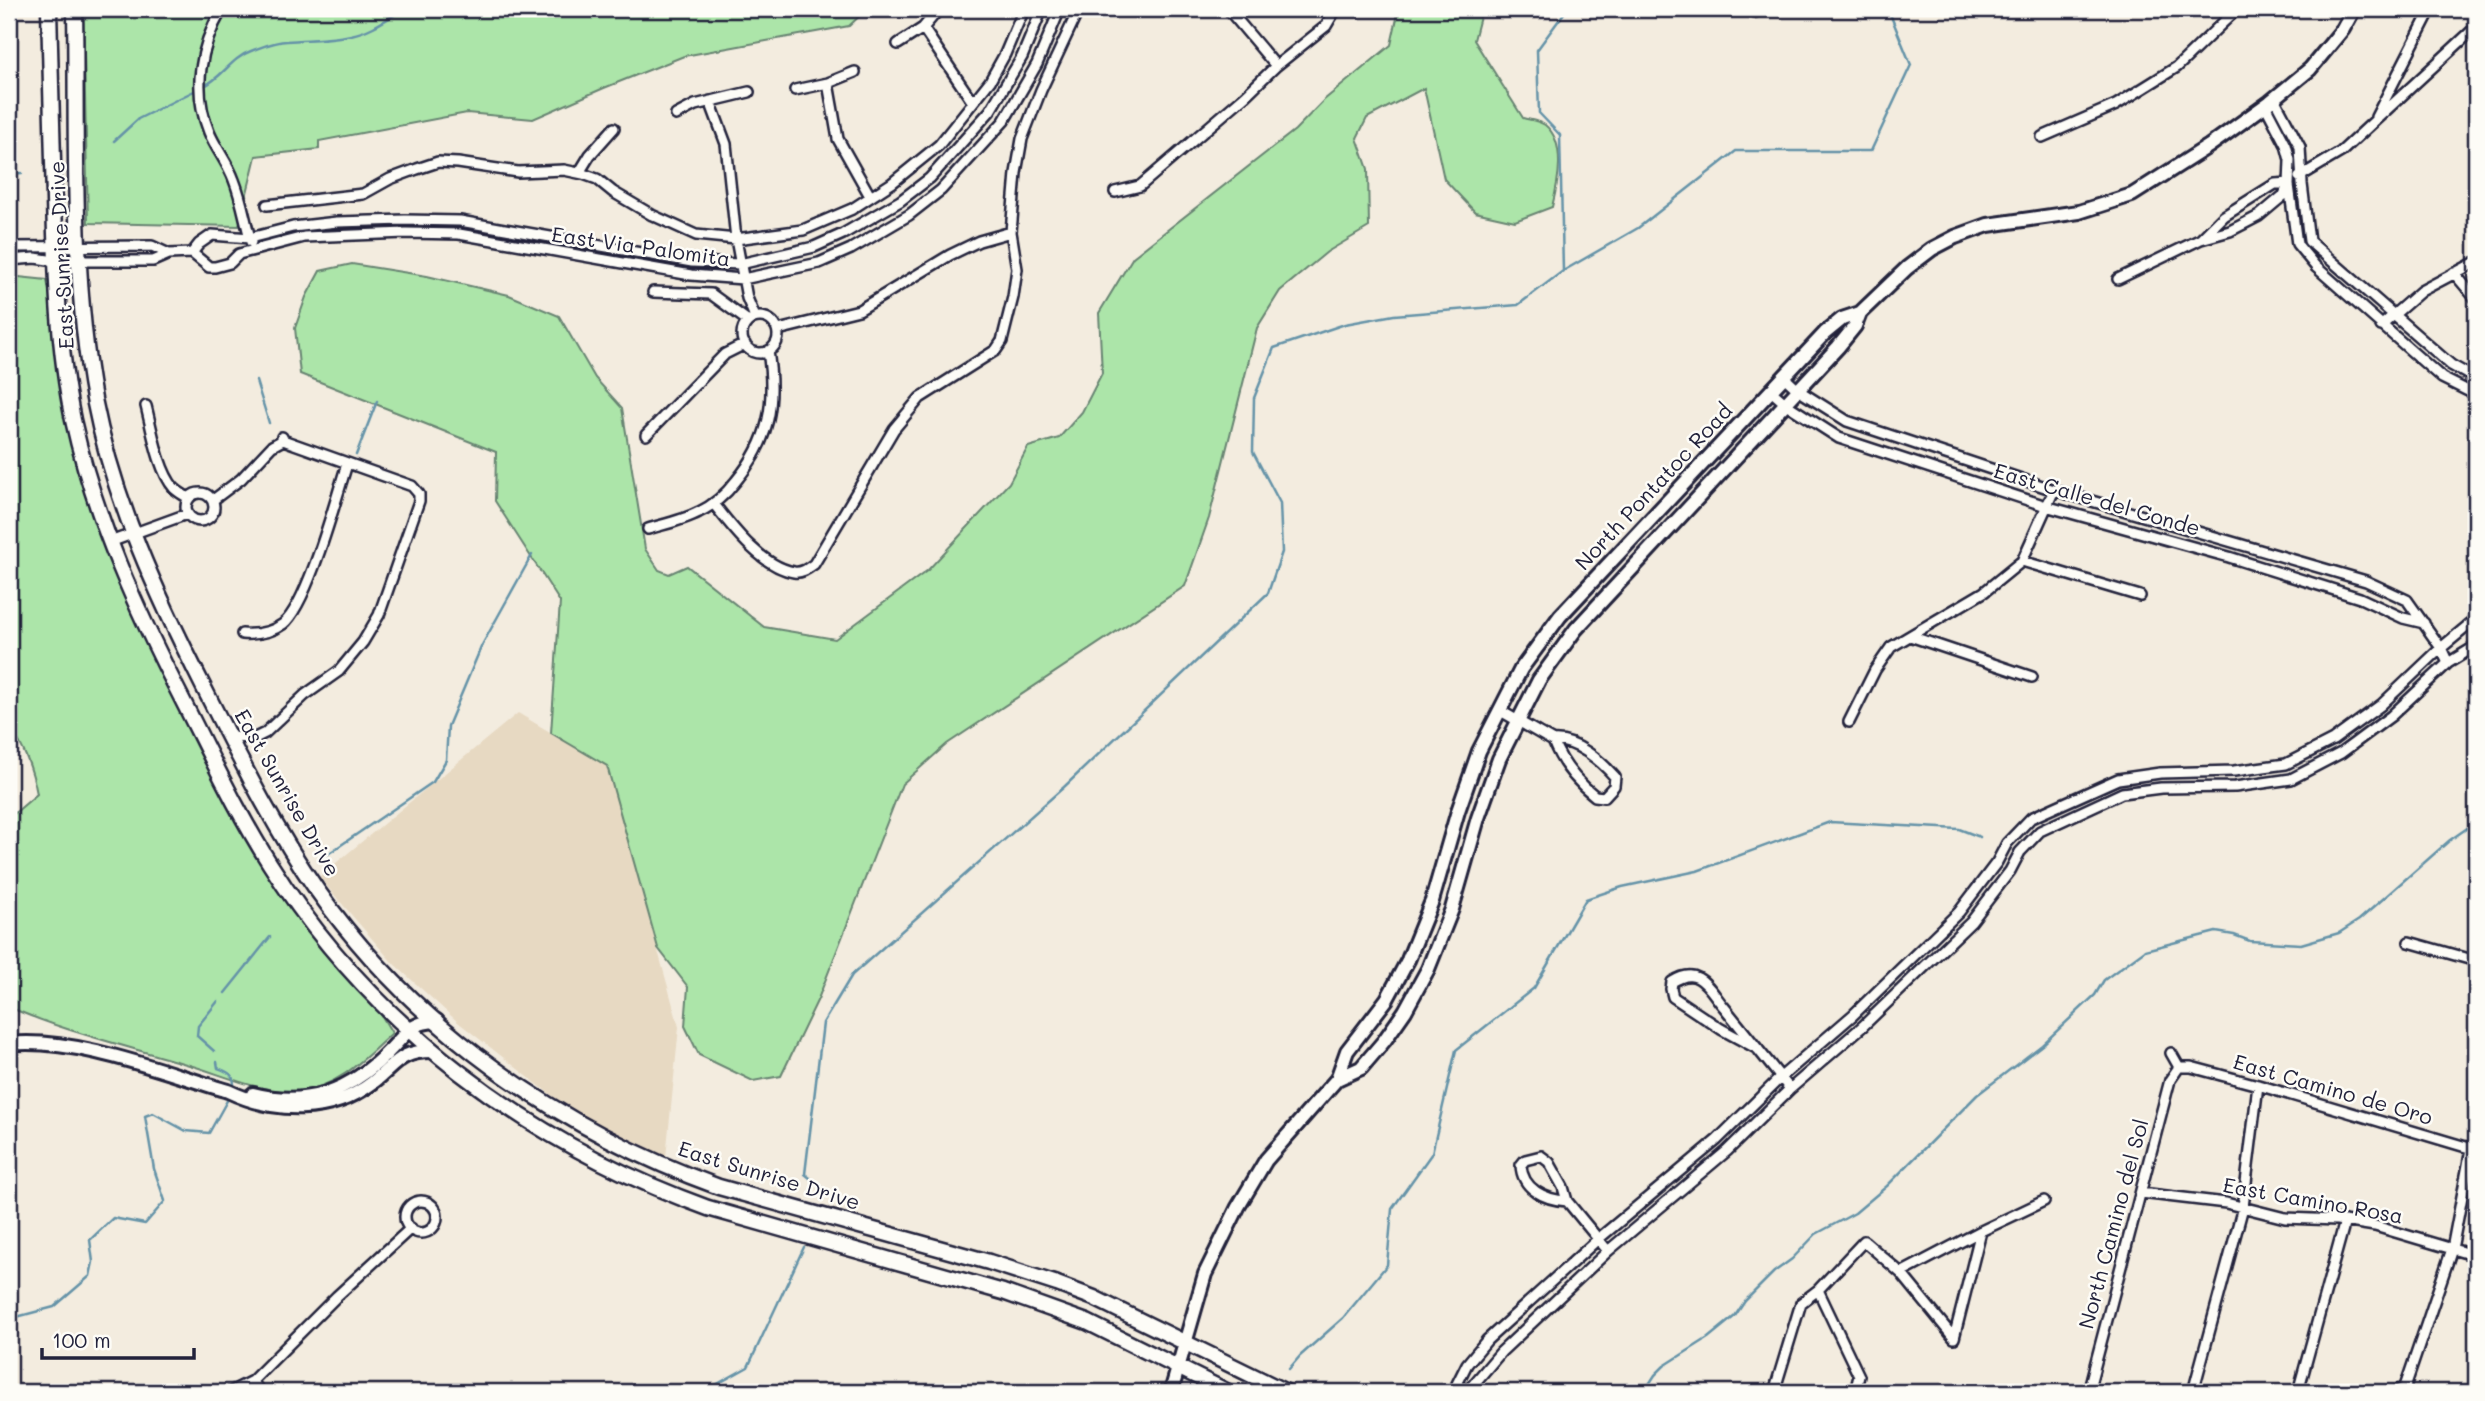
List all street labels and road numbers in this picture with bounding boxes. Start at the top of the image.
street label: East Sunrise Drive [42,160,79,350]
street label: East Via Palomita [550,220,732,271]
street label: North Pontatoc Road [1568,397,1737,575]
street label: East Calle del Conde [1991,456,2204,541]
street label: East Sunrise Drive [229,704,347,881]
street label: East Camino de Oro [2231,1047,2436,1130]
street label: North Camino del Sol [2072,1116,2154,1332]
street label: East Sunrise Drive [675,1134,864,1215]
street label: East Camino Rosa [2221,1170,2405,1229]

